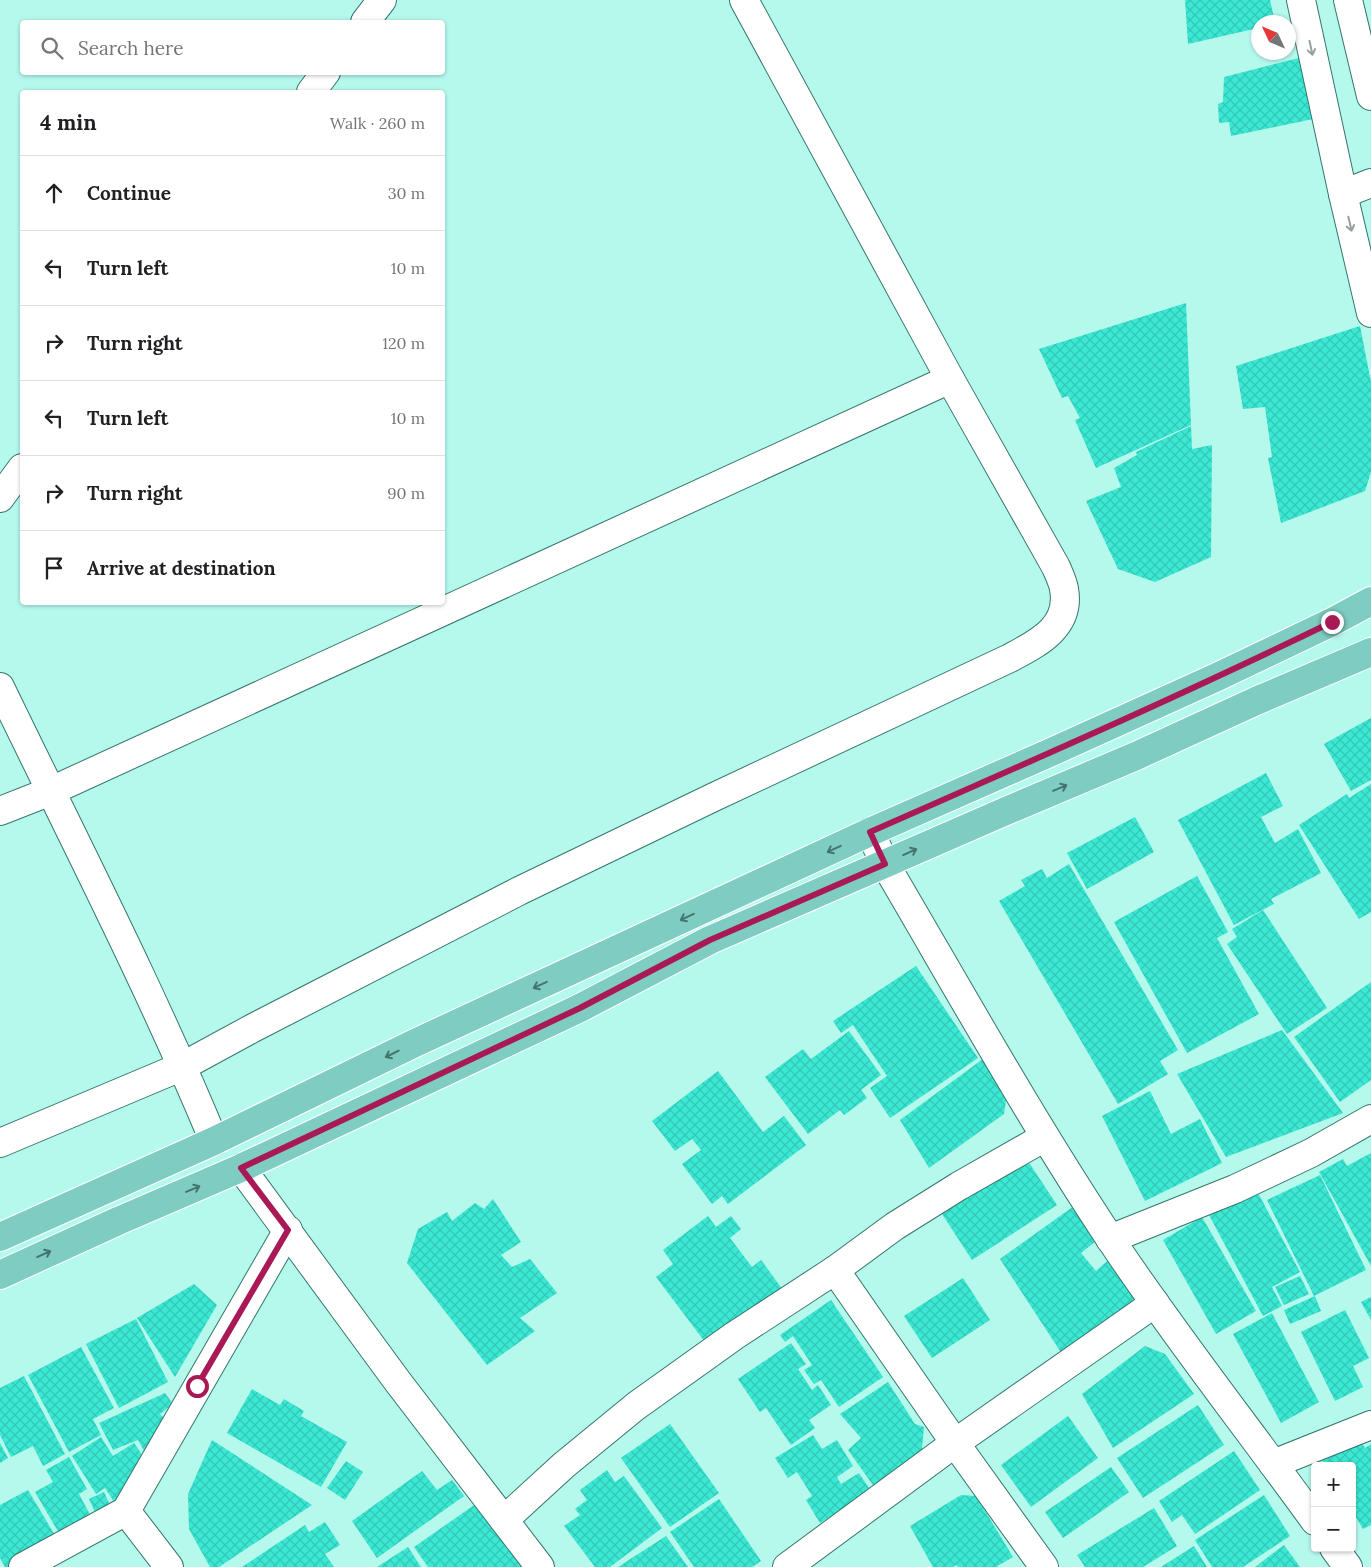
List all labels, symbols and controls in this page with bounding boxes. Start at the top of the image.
north arrow [1251,15,1296,60]
search box [20,20,445,75]
icon: search [38,34,66,62]
text: Search here [78,36,184,60]
one-way arrow [1307,39,1317,55]
text: 4 min [40,109,97,136]
text: Walk · 260 m [330,113,425,133]
icon: ahead [40,179,68,207]
text: Continue [87,181,171,205]
text: 30 m [388,183,425,203]
one-way arrow [1346,215,1355,231]
icon: left [40,254,68,282]
text: Turn left [87,256,168,280]
text: 10 m [391,258,425,278]
icon: right [40,329,68,357]
text: Turn right [87,331,183,355]
text: 120 m [382,333,425,353]
icon: left [40,404,68,432]
text: Turn left [87,406,168,430]
text: 10 m [391,408,425,428]
icon: right [40,479,68,507]
text: Turn right [87,481,183,505]
text: 90 m [387,483,425,503]
icon: arrive [40,554,68,582]
text: Arrive at destination [87,556,276,580]
route end [1321,611,1344,634]
one-way arrow [1052,782,1067,791]
one-way arrow [827,844,842,854]
one-way arrow [902,847,917,857]
one-way arrow [680,913,695,923]
one-way arrow [533,981,548,991]
one-way arrow [385,1050,400,1059]
one-way arrow [185,1183,200,1193]
one-way arrow [36,1249,51,1259]
route start [186,1375,209,1398]
map controls [1311,1462,1356,1552]
button: + [1311,1462,1356,1507]
button: − [1311,1507,1356,1552]

